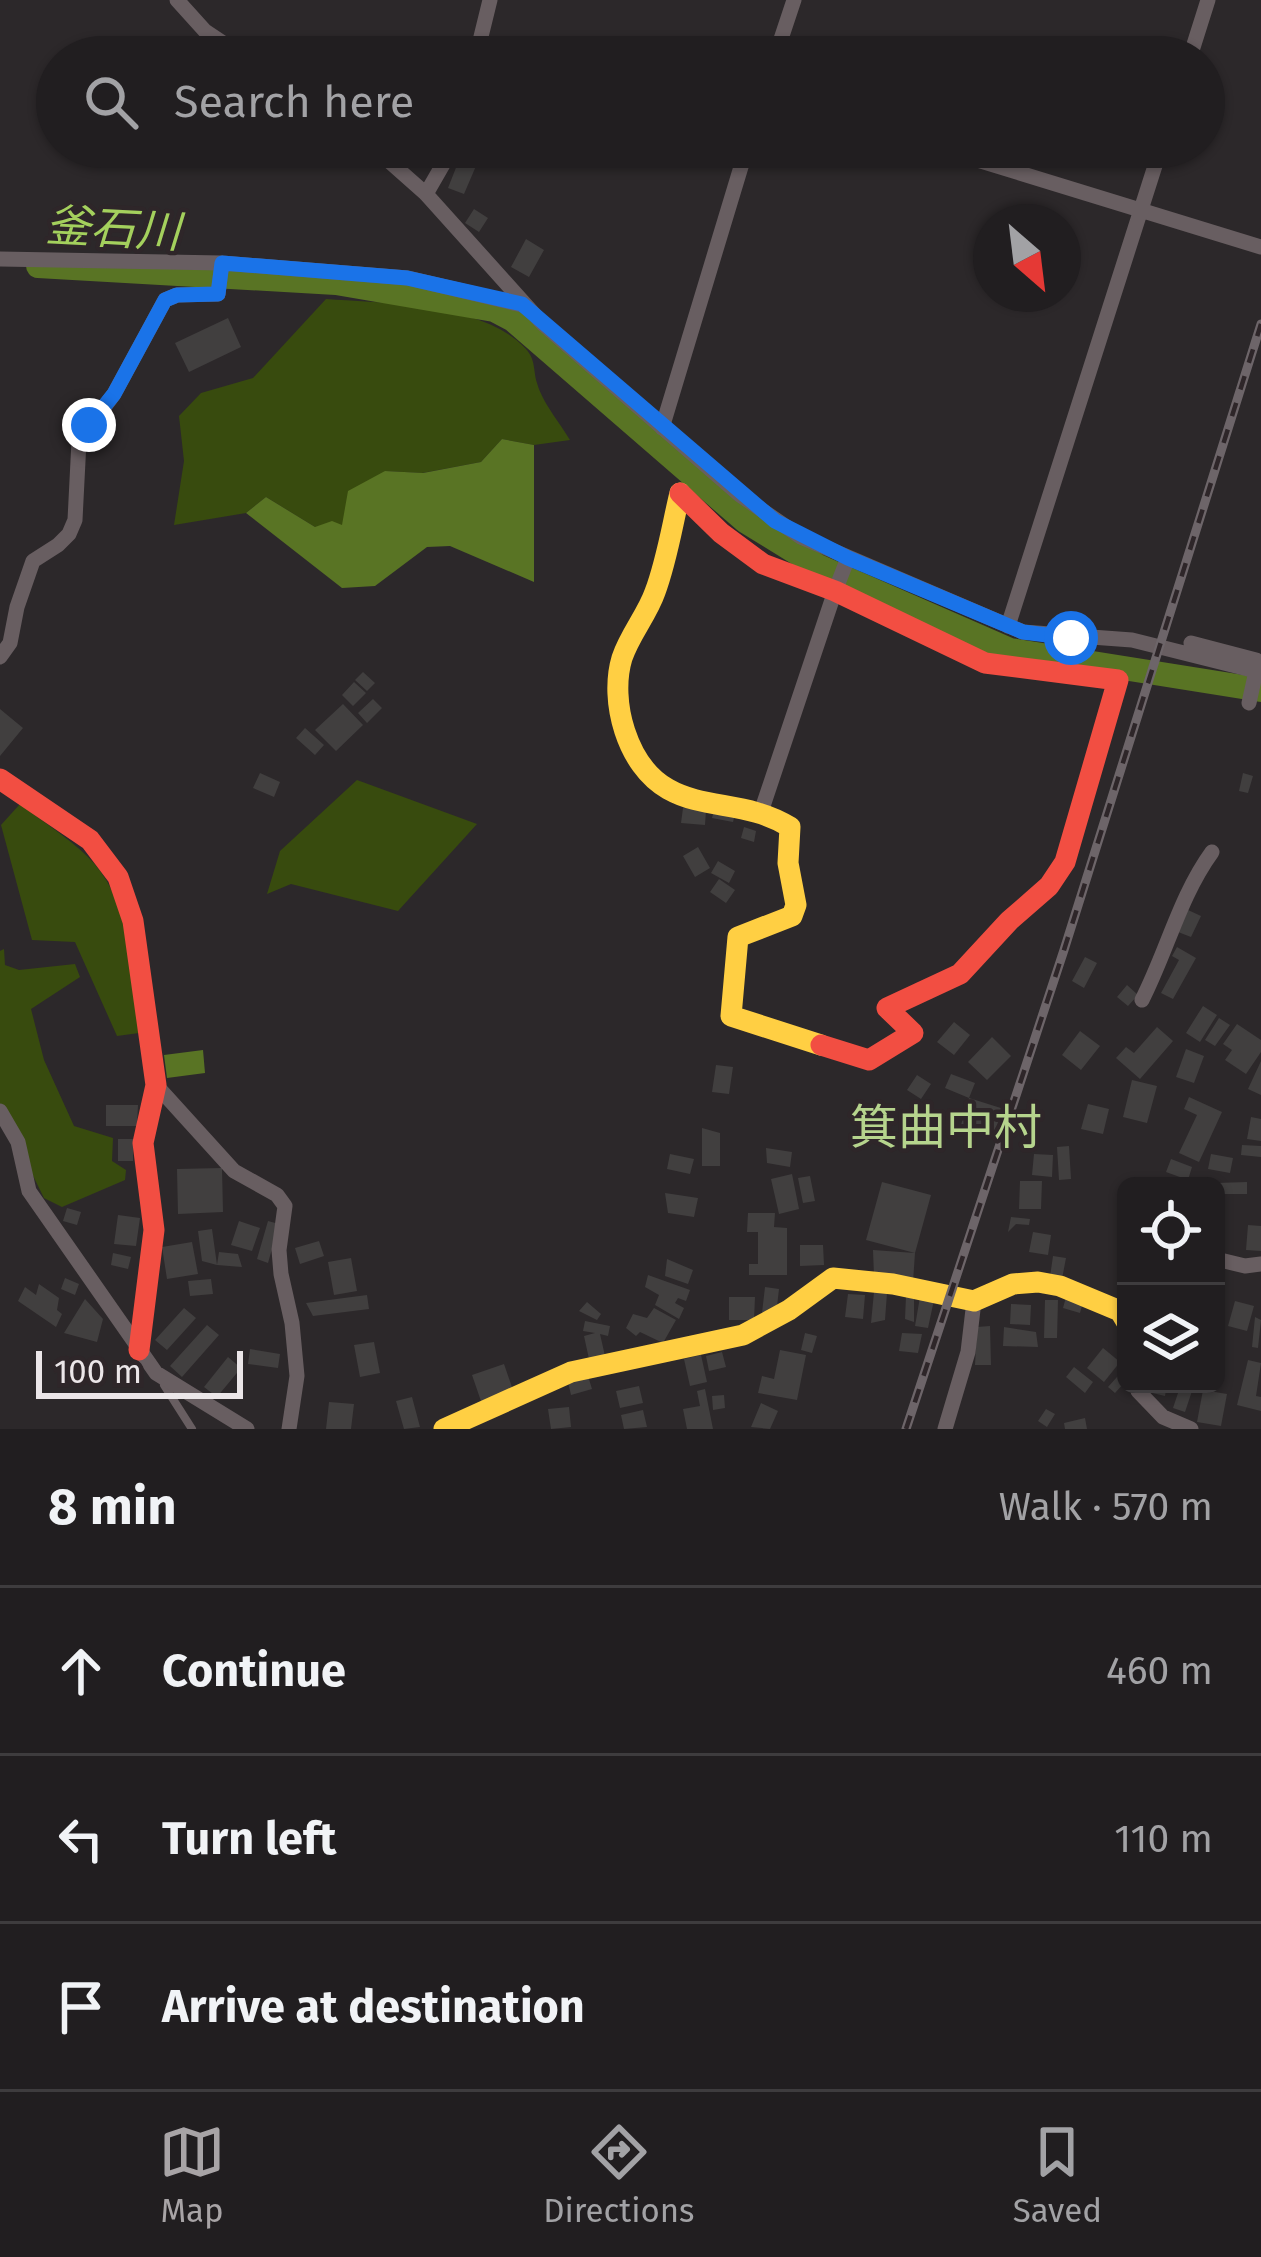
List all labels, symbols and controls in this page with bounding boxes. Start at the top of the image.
search box [36,36,1225,168]
icon: search [78,69,144,135]
text: Search here [174,75,414,129]
water label: 釜石川 [44,199,186,260]
north arrow [973,204,1081,312]
route end [62,398,116,452]
route start [1044,611,1098,665]
district label: 箕曲中村 [850,1099,1042,1157]
map controls [1117,1177,1225,1393]
button: locate [1117,1177,1225,1285]
button: layers [1117,1285,1225,1393]
scale bar [36,1345,243,1398]
text: 100 m [54,1352,142,1392]
text: 8 min [48,1476,177,1538]
text: Walk · 570 m [999,1484,1213,1530]
icon: ahead [48,1638,114,1704]
text: Continue [162,1644,346,1698]
text: 460 m [1106,1648,1213,1694]
icon: left [48,1806,114,1872]
text: Turn left [162,1812,336,1866]
text: 110 m [1114,1816,1213,1862]
icon: arrive [48,1974,114,2040]
text: Arrive at destination [162,1980,585,2034]
tab: Map [159,2119,225,2231]
tab: Directions [543,2119,695,2231]
tab: Saved [1013,2119,1102,2231]

